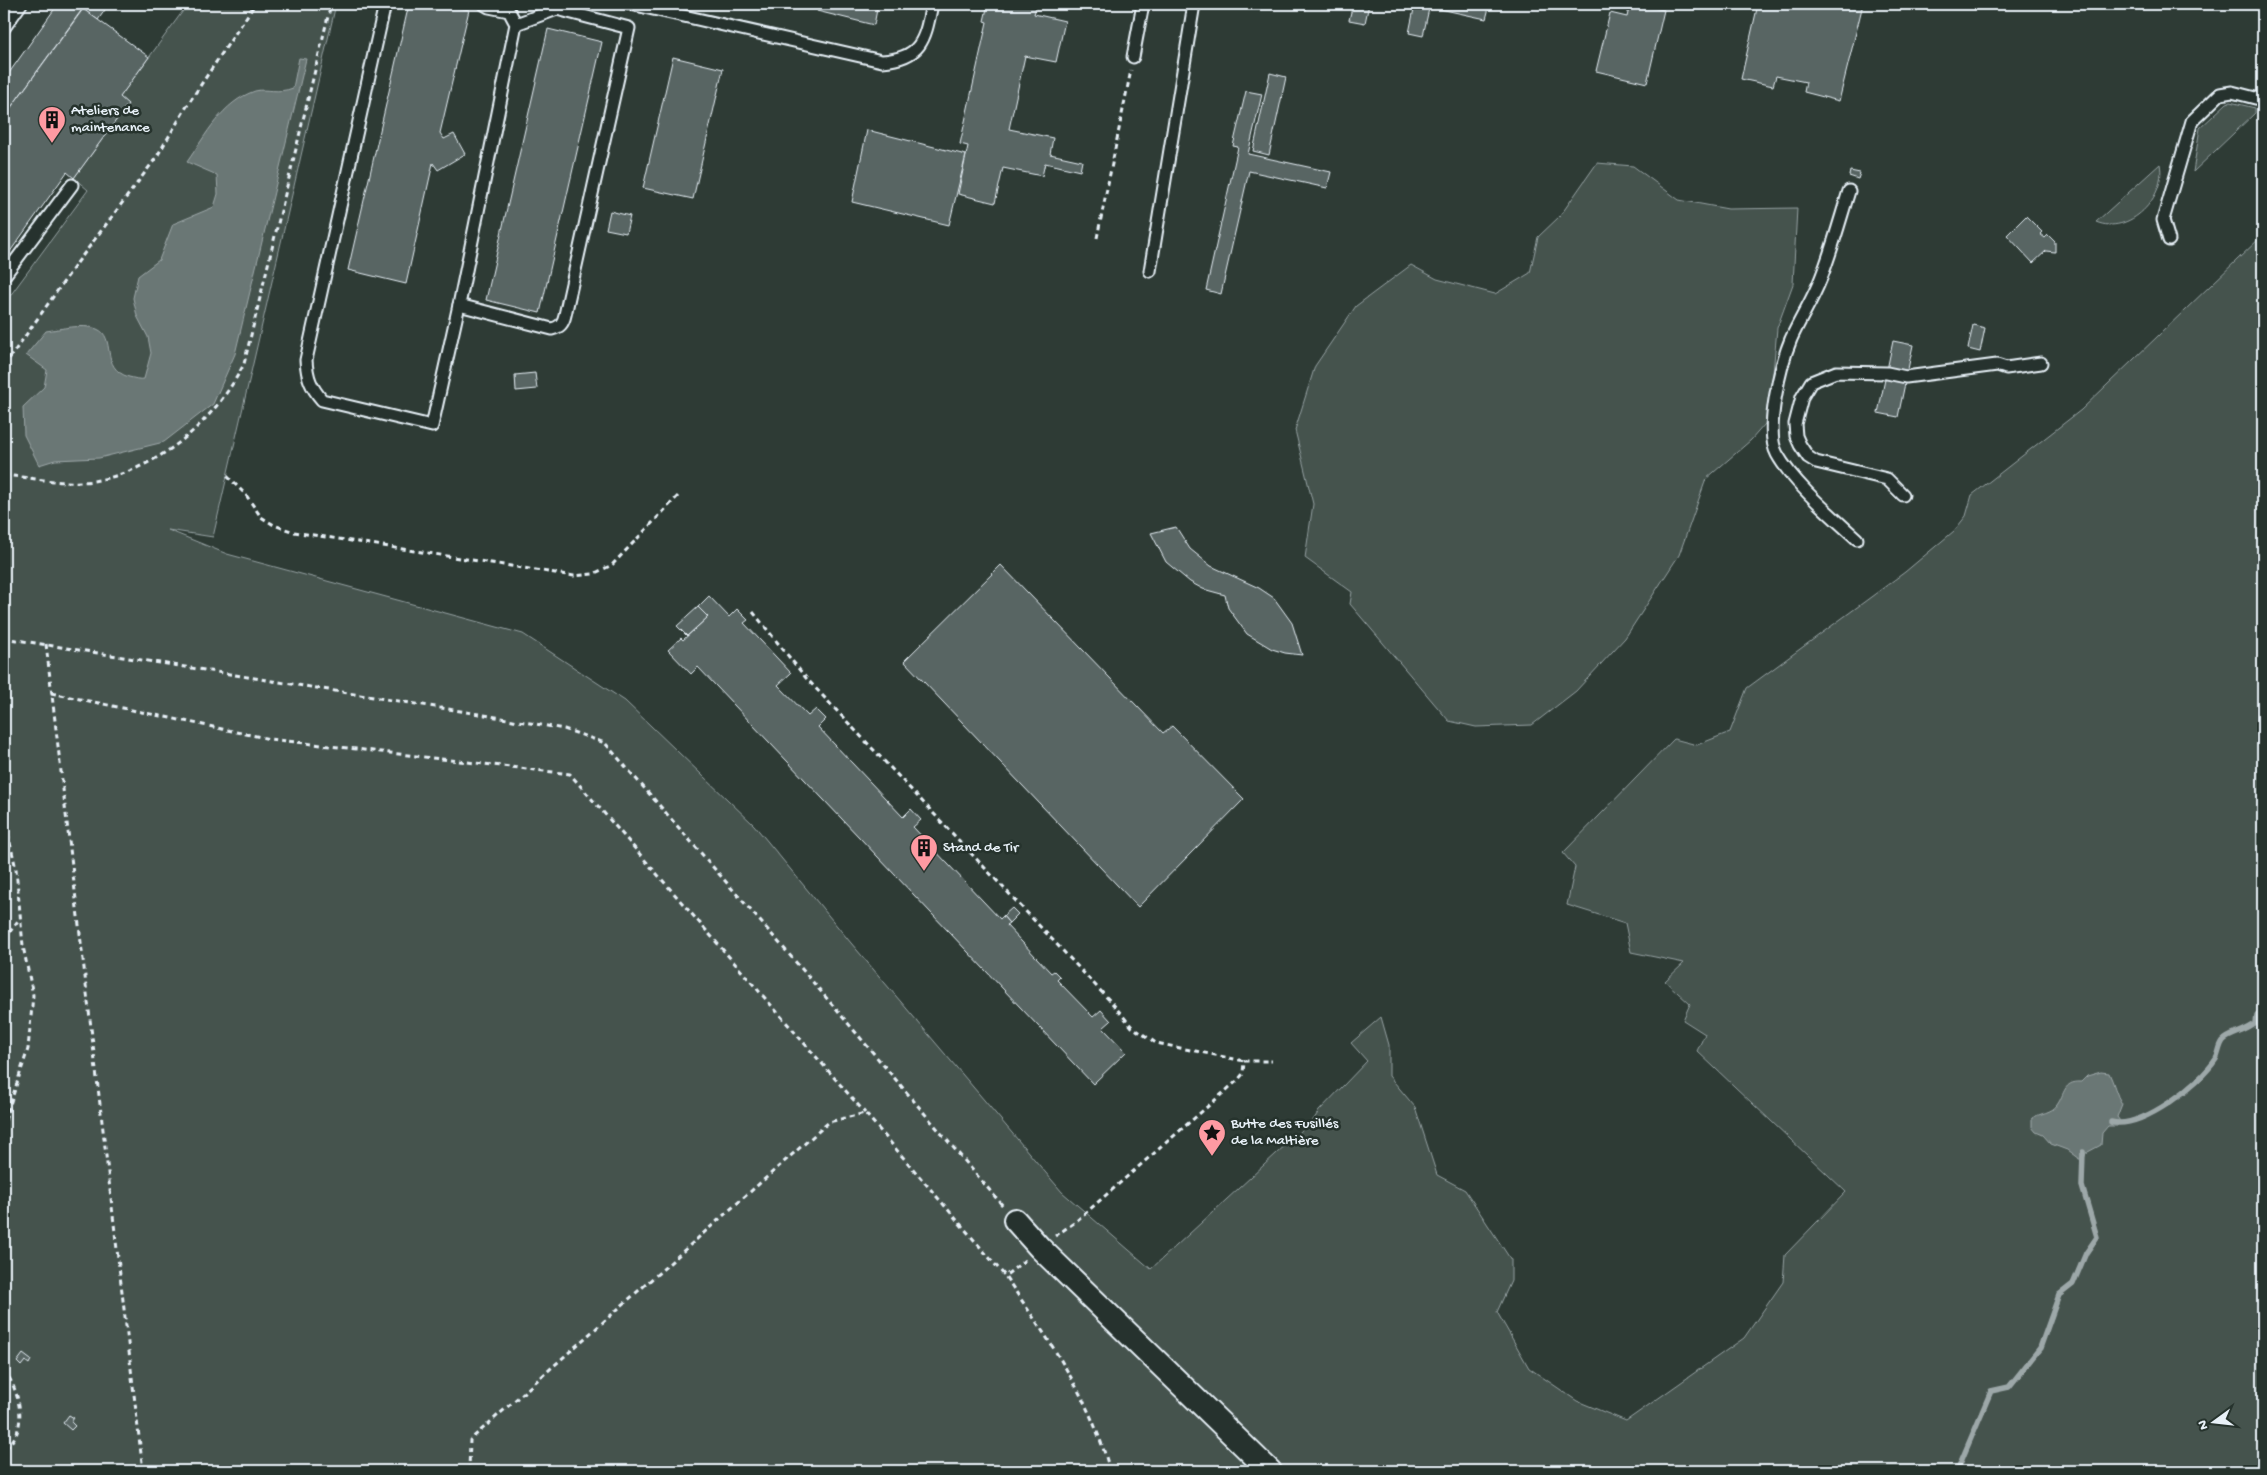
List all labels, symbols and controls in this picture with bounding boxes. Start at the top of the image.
place label: Ateliers de maintenance [71,102,150,137]
building icon: Ateliers de maintenance [37,105,67,144]
building icon: Stand de Tir [909,833,939,872]
place label: Stand de Tir [943,839,1020,857]
place label: Butte des Fusillés de la Maltière [1230,1115,1339,1150]
place icon: Butte des Fusillés de la Maltière [1197,1118,1227,1157]
north arrow [2190,1398,2240,1448]
text: N [2194,1418,2213,1431]

